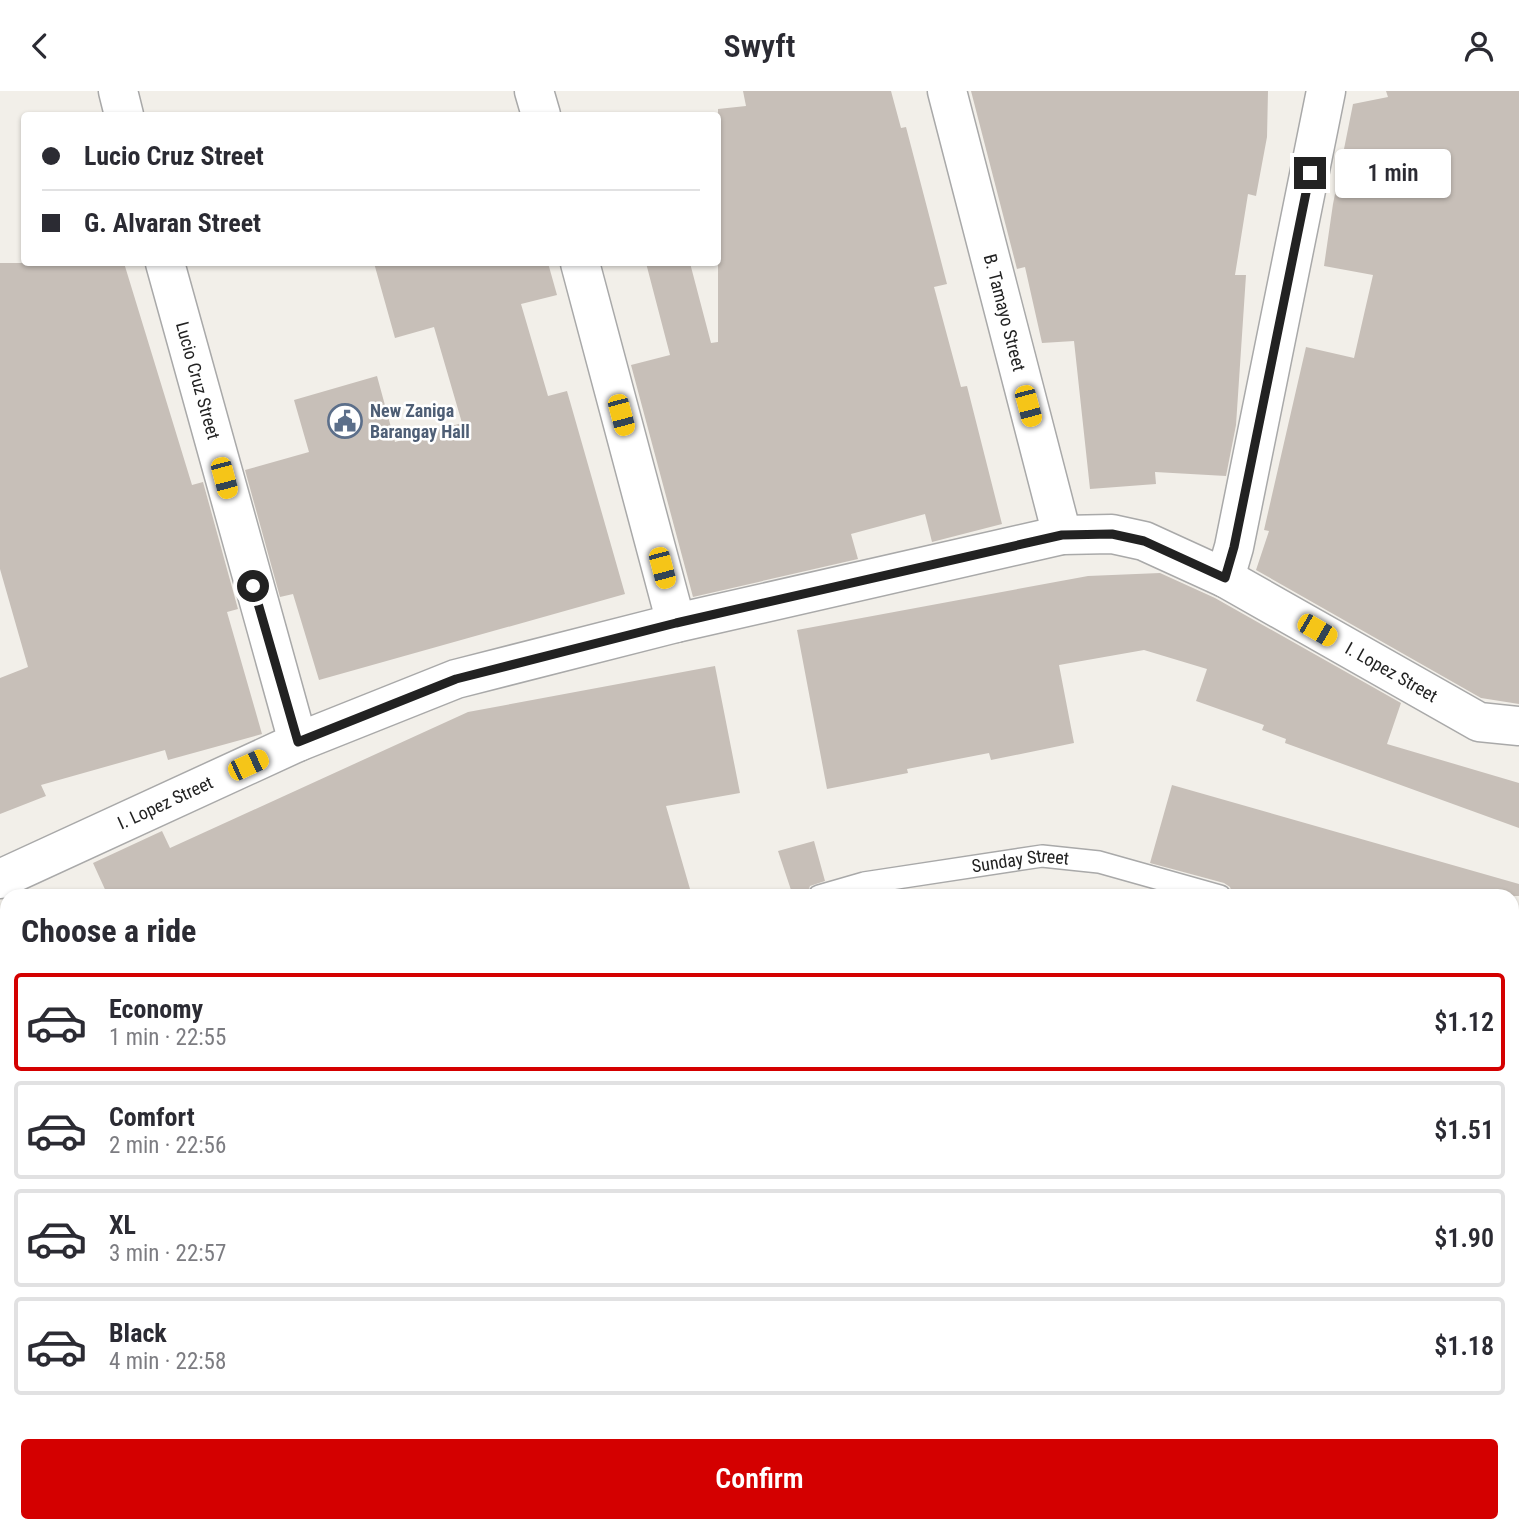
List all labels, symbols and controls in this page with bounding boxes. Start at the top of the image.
icon: back [21,27,59,65]
text: Swyft [724,27,795,65]
icon: person [1460,27,1498,65]
text: Lucio Cruz Street [84,141,264,171]
callout: 1 min [1334,148,1450,197]
route end [1294,157,1326,189]
text: 1 min [1368,160,1418,187]
text: G. Alvaran Street [84,208,261,238]
street label: B. Tamayo Street [980,252,1030,373]
street label: Lucio Cruz Street [172,319,224,442]
car [1013,383,1044,429]
car [606,392,637,438]
place label: New Zaniga Barangay Hall [370,400,470,442]
public building icon: New Zaniga Barangay Hall [326,402,364,440]
car [209,455,240,501]
car [647,545,678,591]
route start [237,570,269,602]
car [1294,610,1341,650]
street label: I. Lopez Street [1342,637,1441,706]
car [225,747,272,783]
street label: I. Lopez Street [114,772,216,833]
street label: Sunday Street [970,845,1070,877]
text: Choose a ride [21,912,196,950]
icon: car [25,991,88,1054]
text: Economy [109,994,203,1024]
text: $1.12 [1434,1007,1494,1037]
text: 1 min · 22:55 [109,1024,226,1051]
icon: car [25,1099,88,1162]
text: Comfort [109,1102,195,1132]
text: $1.51 [1434,1115,1494,1145]
text: 2 min · 22:56 [109,1132,226,1159]
icon: car [25,1207,88,1270]
text: XL [109,1210,136,1240]
text: $1.90 [1434,1223,1494,1253]
text: 3 min · 22:57 [109,1240,226,1267]
icon: car [25,1315,88,1378]
text: Black [109,1318,167,1348]
text: $1.18 [1434,1331,1494,1361]
text: 4 min · 22:58 [109,1348,226,1375]
button: Confirm [21,1439,1498,1519]

